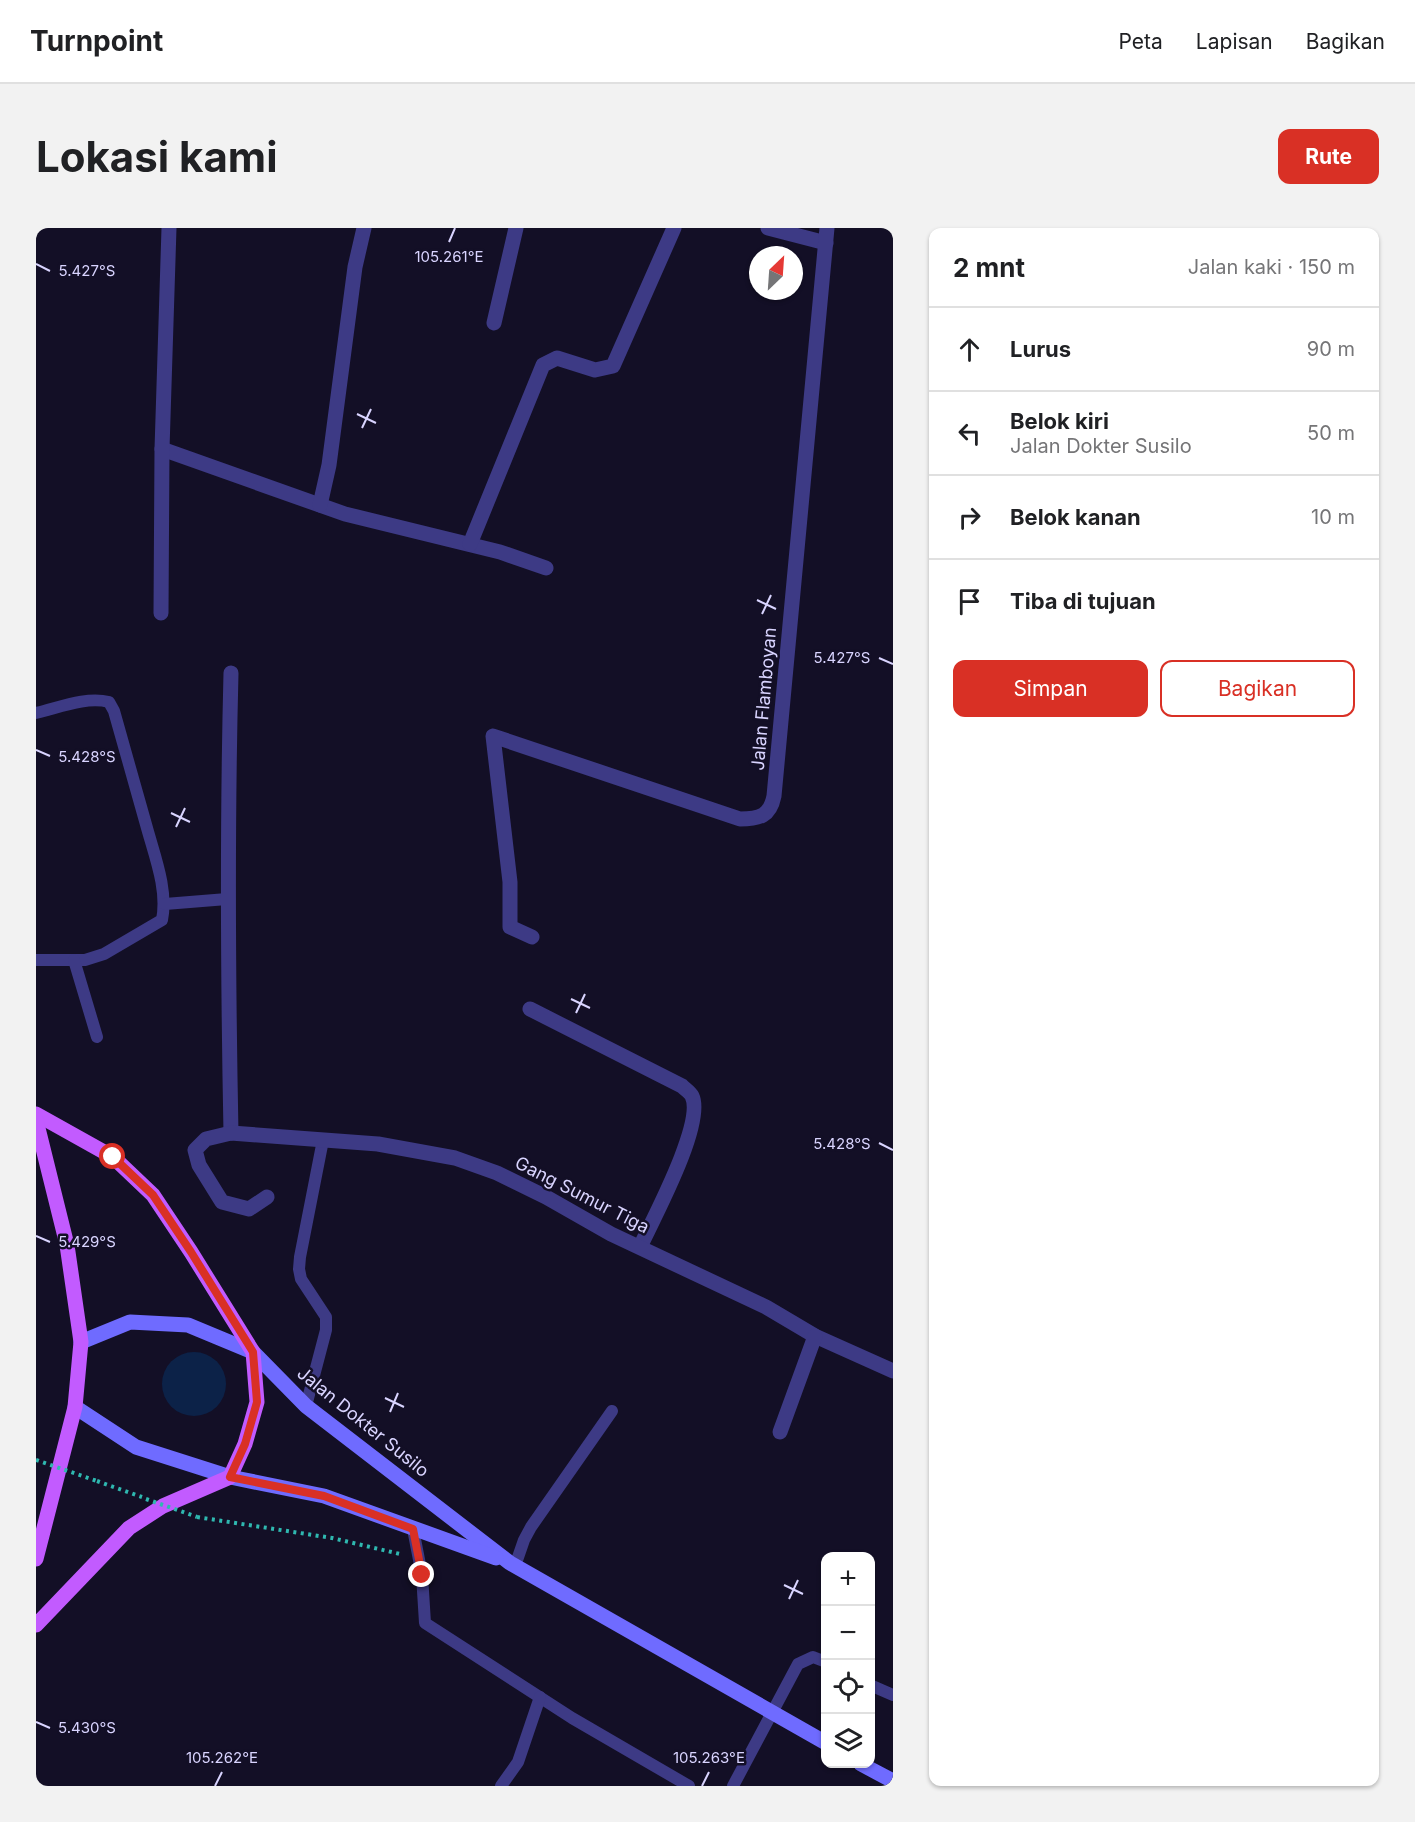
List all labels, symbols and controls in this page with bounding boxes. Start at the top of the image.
text: Turnpoint [30,24,163,58]
text: Peta [1119,29,1163,54]
text: Lapisan [1196,29,1273,54]
text: Bagikan [1306,29,1385,54]
button: Rute [1278,129,1379,184]
text: Lokasi kami [36,131,278,182]
north arrow [749,246,803,300]
text: 105.261°E [414,247,484,266]
text: 2 mnt [953,252,1025,283]
text: Jalan kaki · 150 m [1188,255,1355,279]
text: 5.427°S [59,261,115,280]
icon: ahead [953,333,986,366]
text: Lurus [1010,336,1071,362]
text: 90 m [1307,337,1355,361]
text: Belok kiri [1010,408,1109,434]
icon: left [953,417,986,450]
text: 50 m [1307,421,1355,445]
text: Jalan Dokter Susilo [1010,434,1192,458]
icon: right [953,501,986,534]
text: Belok kanan [1010,504,1141,530]
text: 10 m [1311,505,1355,529]
icon: arrive [953,585,986,618]
text: Tiba di tujuan [1010,588,1156,614]
street label: Jalan Flamboyan [747,626,780,771]
text: 5.427°S [814,648,870,667]
button: Simpan [953,660,1148,717]
button: Bagikan [1160,660,1355,717]
text: 5.428°S [58,747,116,766]
text: 5.428°S [813,1134,871,1153]
route start [99,1143,125,1169]
street label: Gang Sumur Tiga [512,1152,653,1237]
text: 5.429°S [58,1232,116,1251]
street label: Jalan Dokter Susilo [293,1362,433,1481]
map controls [821,1552,875,1768]
button: + [821,1552,875,1606]
route end [408,1561,434,1587]
button: − [821,1606,875,1660]
button: locate [821,1660,875,1714]
button: layers [821,1714,875,1768]
text: 5.430°S [58,1718,116,1737]
text: 105.262°E [186,1748,258,1767]
text: 105.263°E [673,1748,745,1767]

